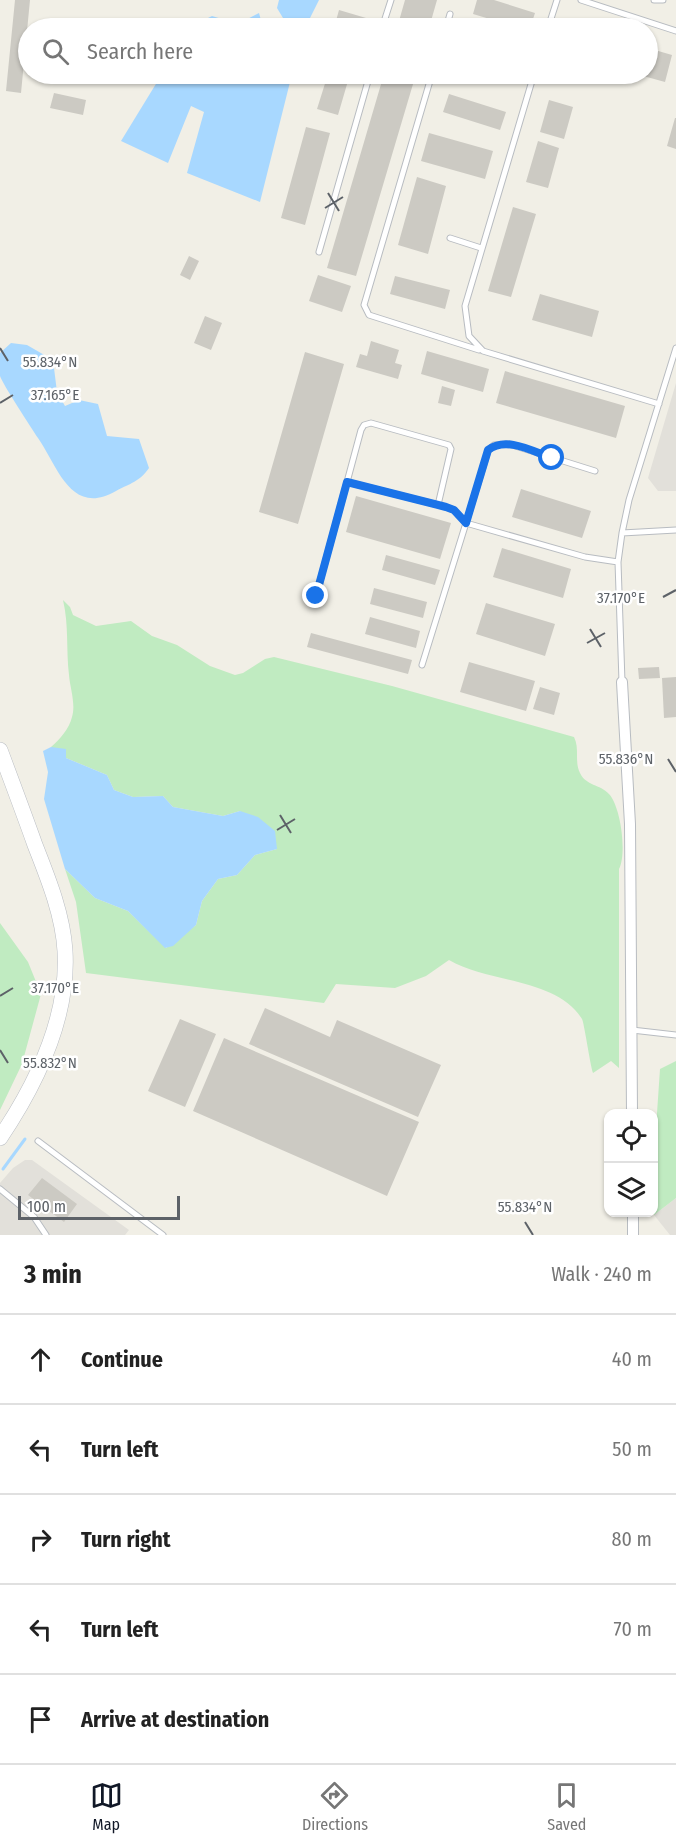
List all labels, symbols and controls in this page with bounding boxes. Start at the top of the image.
search box [18,18,658,84]
icon: search [39,35,72,68]
text: Search here [87,38,193,65]
text: 55.834°N [23,353,77,371]
text: 37.165°E [31,386,79,404]
route start [538,444,564,470]
route end [302,582,328,608]
text: 37.170°E [597,589,645,607]
text: 55.836°N [599,750,653,768]
text: 37.170°E [31,979,79,997]
text: 55.832°N [23,1054,77,1072]
map controls [604,1109,658,1217]
button: locate [604,1109,658,1163]
button: layers [604,1163,658,1217]
scale bar [18,1193,180,1220]
text: 100 m [27,1197,66,1216]
text: 55.834°N [498,1198,552,1216]
text: 3 min [24,1259,82,1290]
text: Walk · 240 m [551,1262,652,1286]
icon: ahead [24,1343,57,1376]
text: Continue [81,1346,163,1373]
text: 40 m [612,1347,652,1371]
icon: left [24,1433,57,1466]
text: Turn left [81,1436,159,1463]
text: 50 m [612,1437,652,1461]
icon: right [24,1523,57,1556]
text: Turn right [81,1526,170,1553]
text: 80 m [612,1527,652,1551]
icon: left [24,1613,57,1646]
text: Turn left [81,1616,159,1643]
text: 70 m [614,1617,652,1641]
icon: arrive [24,1703,57,1736]
text: Arrive at destination [81,1706,269,1733]
tab: Map [90,1779,123,1834]
tab: Directions [302,1779,368,1834]
tab: Saved [547,1779,586,1834]

